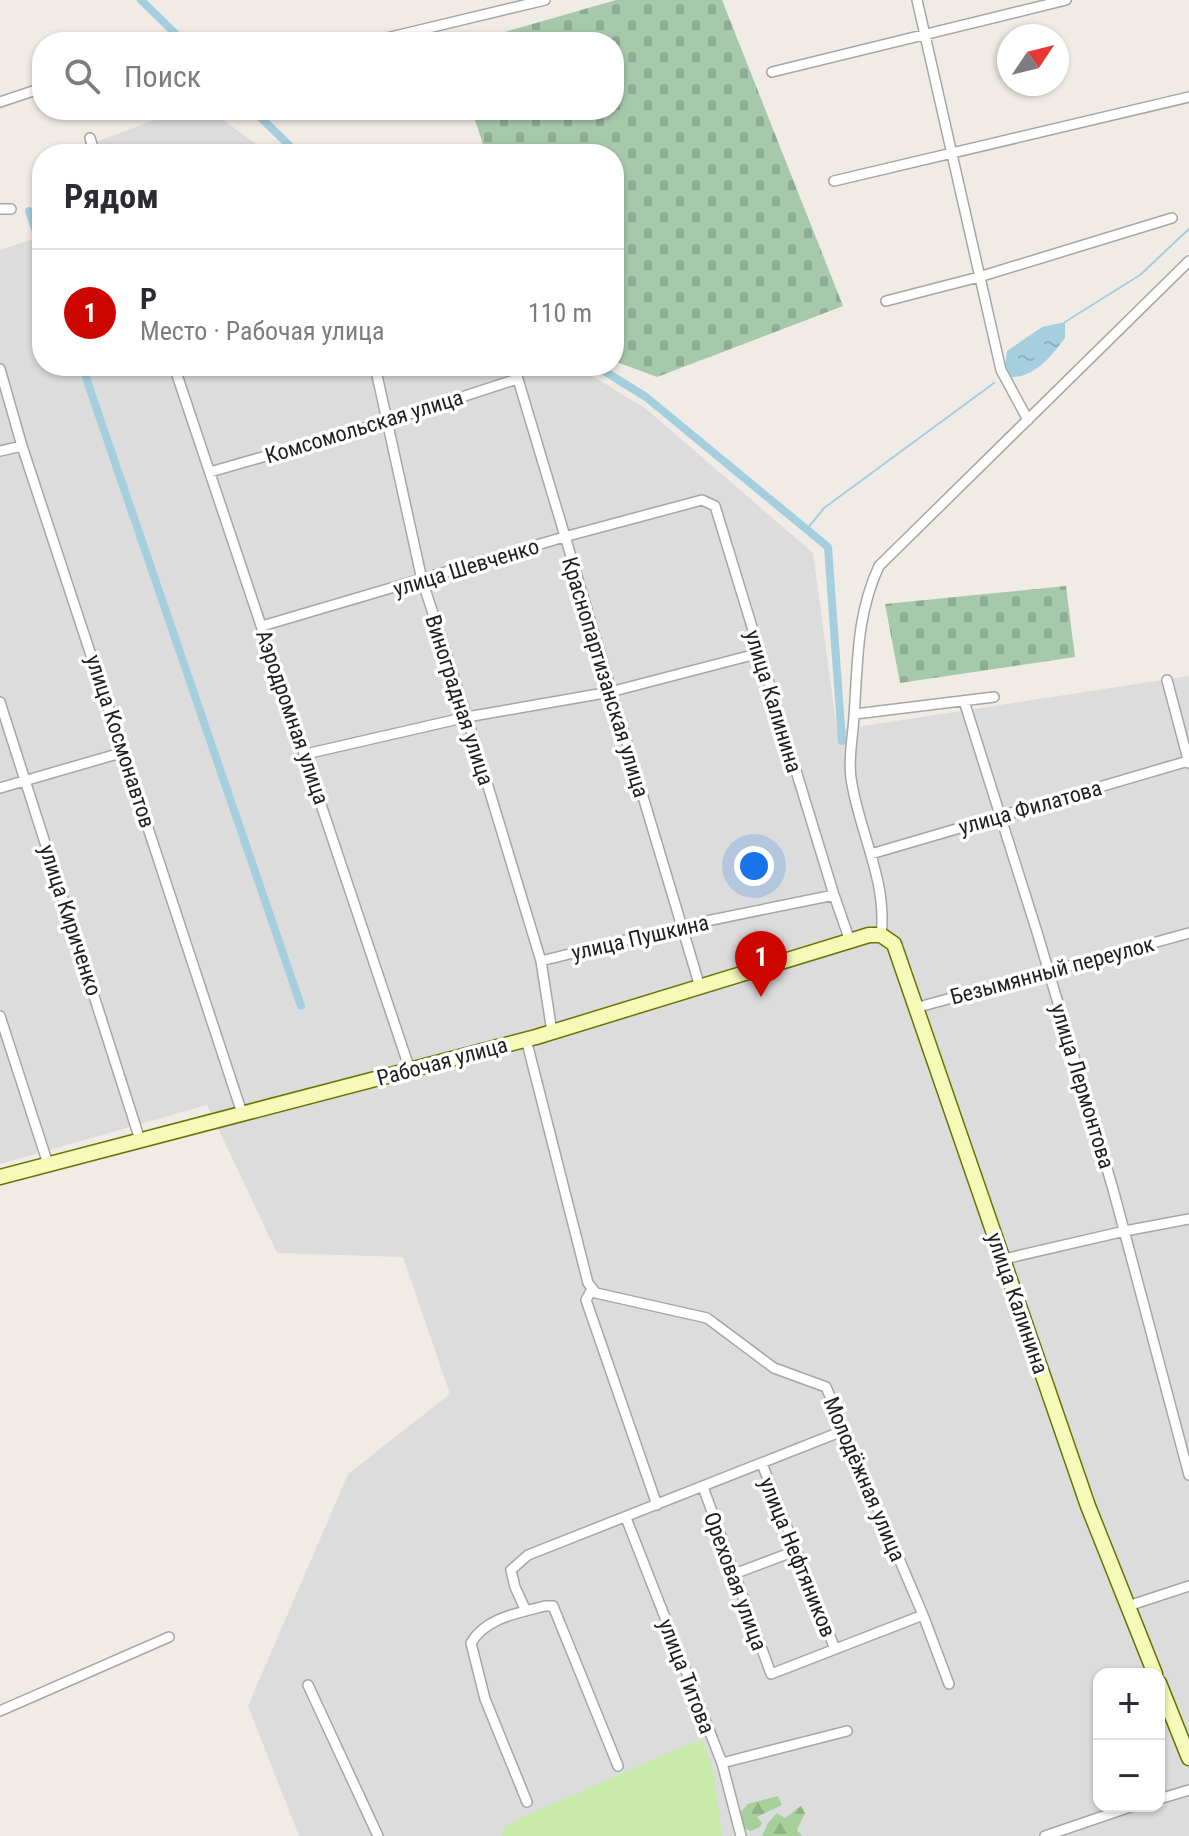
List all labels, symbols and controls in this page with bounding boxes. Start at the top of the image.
north arrow [997,24,1069,96]
search box [32,32,624,120]
icon: search [60,54,104,98]
text: Поиск [124,59,201,94]
text: Рядом [64,176,159,216]
text: Р [140,281,157,316]
text: 1 [83,298,97,328]
text: 110 m [528,298,592,328]
text: Место · Рабочая улица [140,316,384,346]
street label: Комсомольская улица [262,384,466,468]
street label: улица Шевченко [390,533,542,602]
street label: Краснопартизанская улица [557,554,654,800]
street label: Виноградная улица [420,612,499,788]
street label: Аэродромная улица [251,627,334,808]
street label: улица Калинина [740,627,807,775]
street label: улица Космонавтов [81,651,160,831]
street label: улица Филатова [956,775,1104,840]
street label: улица Кириченко [34,842,107,999]
your location [734,846,774,886]
street label: улица Пушкина [569,910,711,965]
pin: 1 [735,931,787,997]
street label: Безымянный переулок [948,931,1157,1010]
street label: улица Лермонтова [1046,1001,1119,1172]
street label: Рабочая улица [374,1032,510,1091]
street label: улица Калинина [982,1229,1053,1377]
street label: Молодёжная улица [819,1393,910,1565]
street label: улица Нефтяников [754,1474,841,1641]
street label: Ореховая улица [699,1509,772,1654]
street label: улица Титова [653,1615,720,1737]
map controls [1093,1668,1165,1812]
button: + [1093,1668,1165,1740]
button: − [1093,1740,1165,1812]

